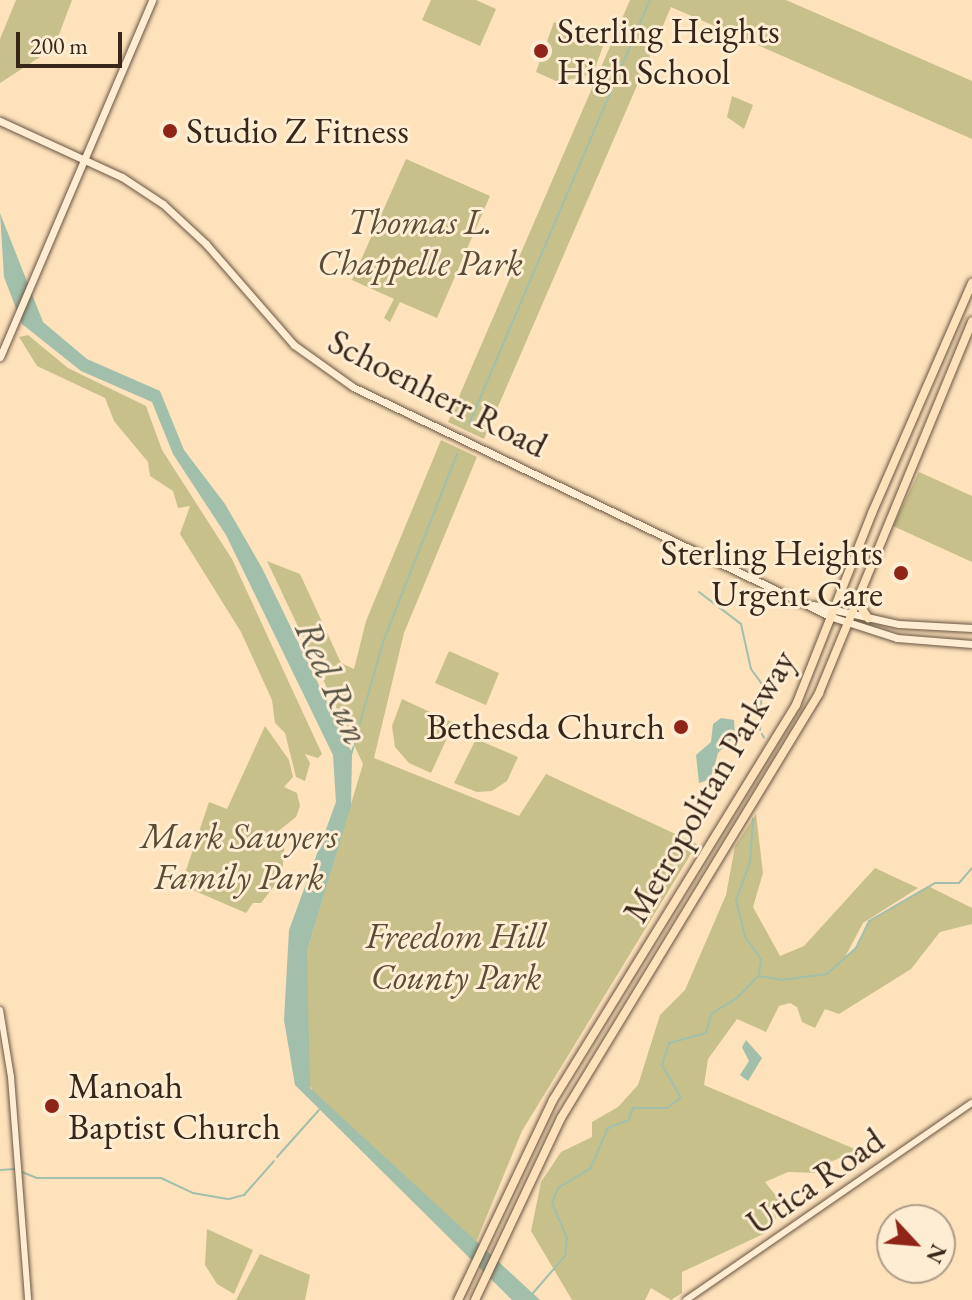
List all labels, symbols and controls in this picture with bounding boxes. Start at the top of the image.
place label: Sterling Heights High School [557,8,780,93]
scale bar [20,16,126,66]
text: 200 m [30,30,88,61]
marker: Sterling Heights High School [532,42,550,60]
place label: Studio Z Fitness [186,109,409,153]
marker: Studio Z Fitness [161,122,179,140]
park label: Thomas L. Chappelle Park [317,199,523,284]
street label: Schoenherr Road [321,319,555,467]
place label: Sterling Heights Urgent Care [660,530,883,615]
marker: Sterling Heights Urgent Care [890,562,912,584]
water label: Red Run [285,613,381,751]
street label: Metropolitan Parkway [613,642,805,930]
place label: Bethesda Church [426,705,665,749]
marker: Bethesda Church [672,718,690,736]
park label: Mark Sawyers Family Park [140,813,338,898]
park label: Freedom Hill County Park [365,913,547,998]
place label: Manoah Baptist Church [68,1063,281,1148]
marker: Manoah Baptist Church [43,1097,61,1115]
street label: Utica Road [738,1118,892,1244]
north arrow [876,1204,956,1284]
text: N [919,1240,953,1268]

